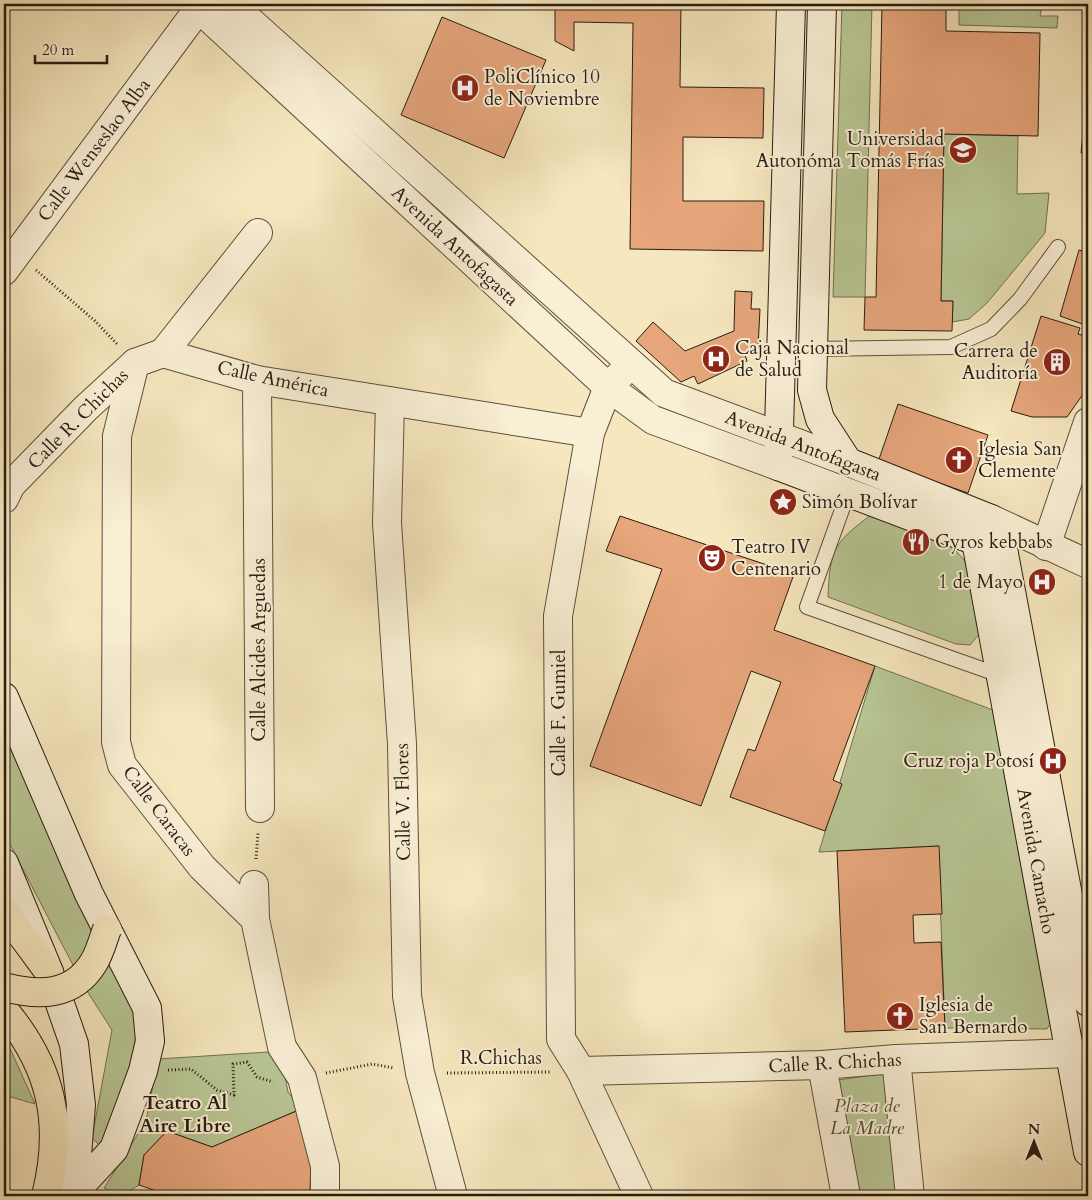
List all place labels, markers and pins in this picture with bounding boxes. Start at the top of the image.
place label: PoliClínico 10 de Noviembre [484,64,600,112]
hospital icon: PoliClínico 10 de Noviembre [450,73,480,103]
place label: Universidad Autonóma Tomás Frías [756,126,944,174]
school or university icon: Universidad Autonóma Tomás Frías [948,135,978,165]
place label: Caja Nacional de Salud [735,335,849,383]
place label: Carrera de Auditoría [954,338,1038,386]
hospital icon: Caja Nacional de Salud [701,344,731,374]
building icon: Carrera de Auditoría [1042,347,1072,377]
place label: Iglesia San Clemente [978,436,1062,484]
church icon: Iglesia San Clemente [944,445,974,475]
place icon: Simón Bolívar [768,487,798,517]
place label: Simón Bolívar [802,489,917,515]
restaurant icon: Gyros kebbabs [901,527,931,557]
place label: Gyros kebbabs [935,529,1053,555]
place label: Teatro IV Centenario [731,534,821,582]
theatre icon: Teatro IV Centenario [697,543,727,573]
hospital icon: 1 de Mayo [1027,567,1057,597]
place label: 1 de Mayo [938,569,1023,595]
hospital icon: Cruz roja Potosí [1038,746,1068,776]
place label: Cruz roja Potosí [903,748,1034,774]
place label: Iglesia de San Bernardo [919,992,1027,1040]
church icon: Iglesia de San Bernardo [885,1001,915,1031]

